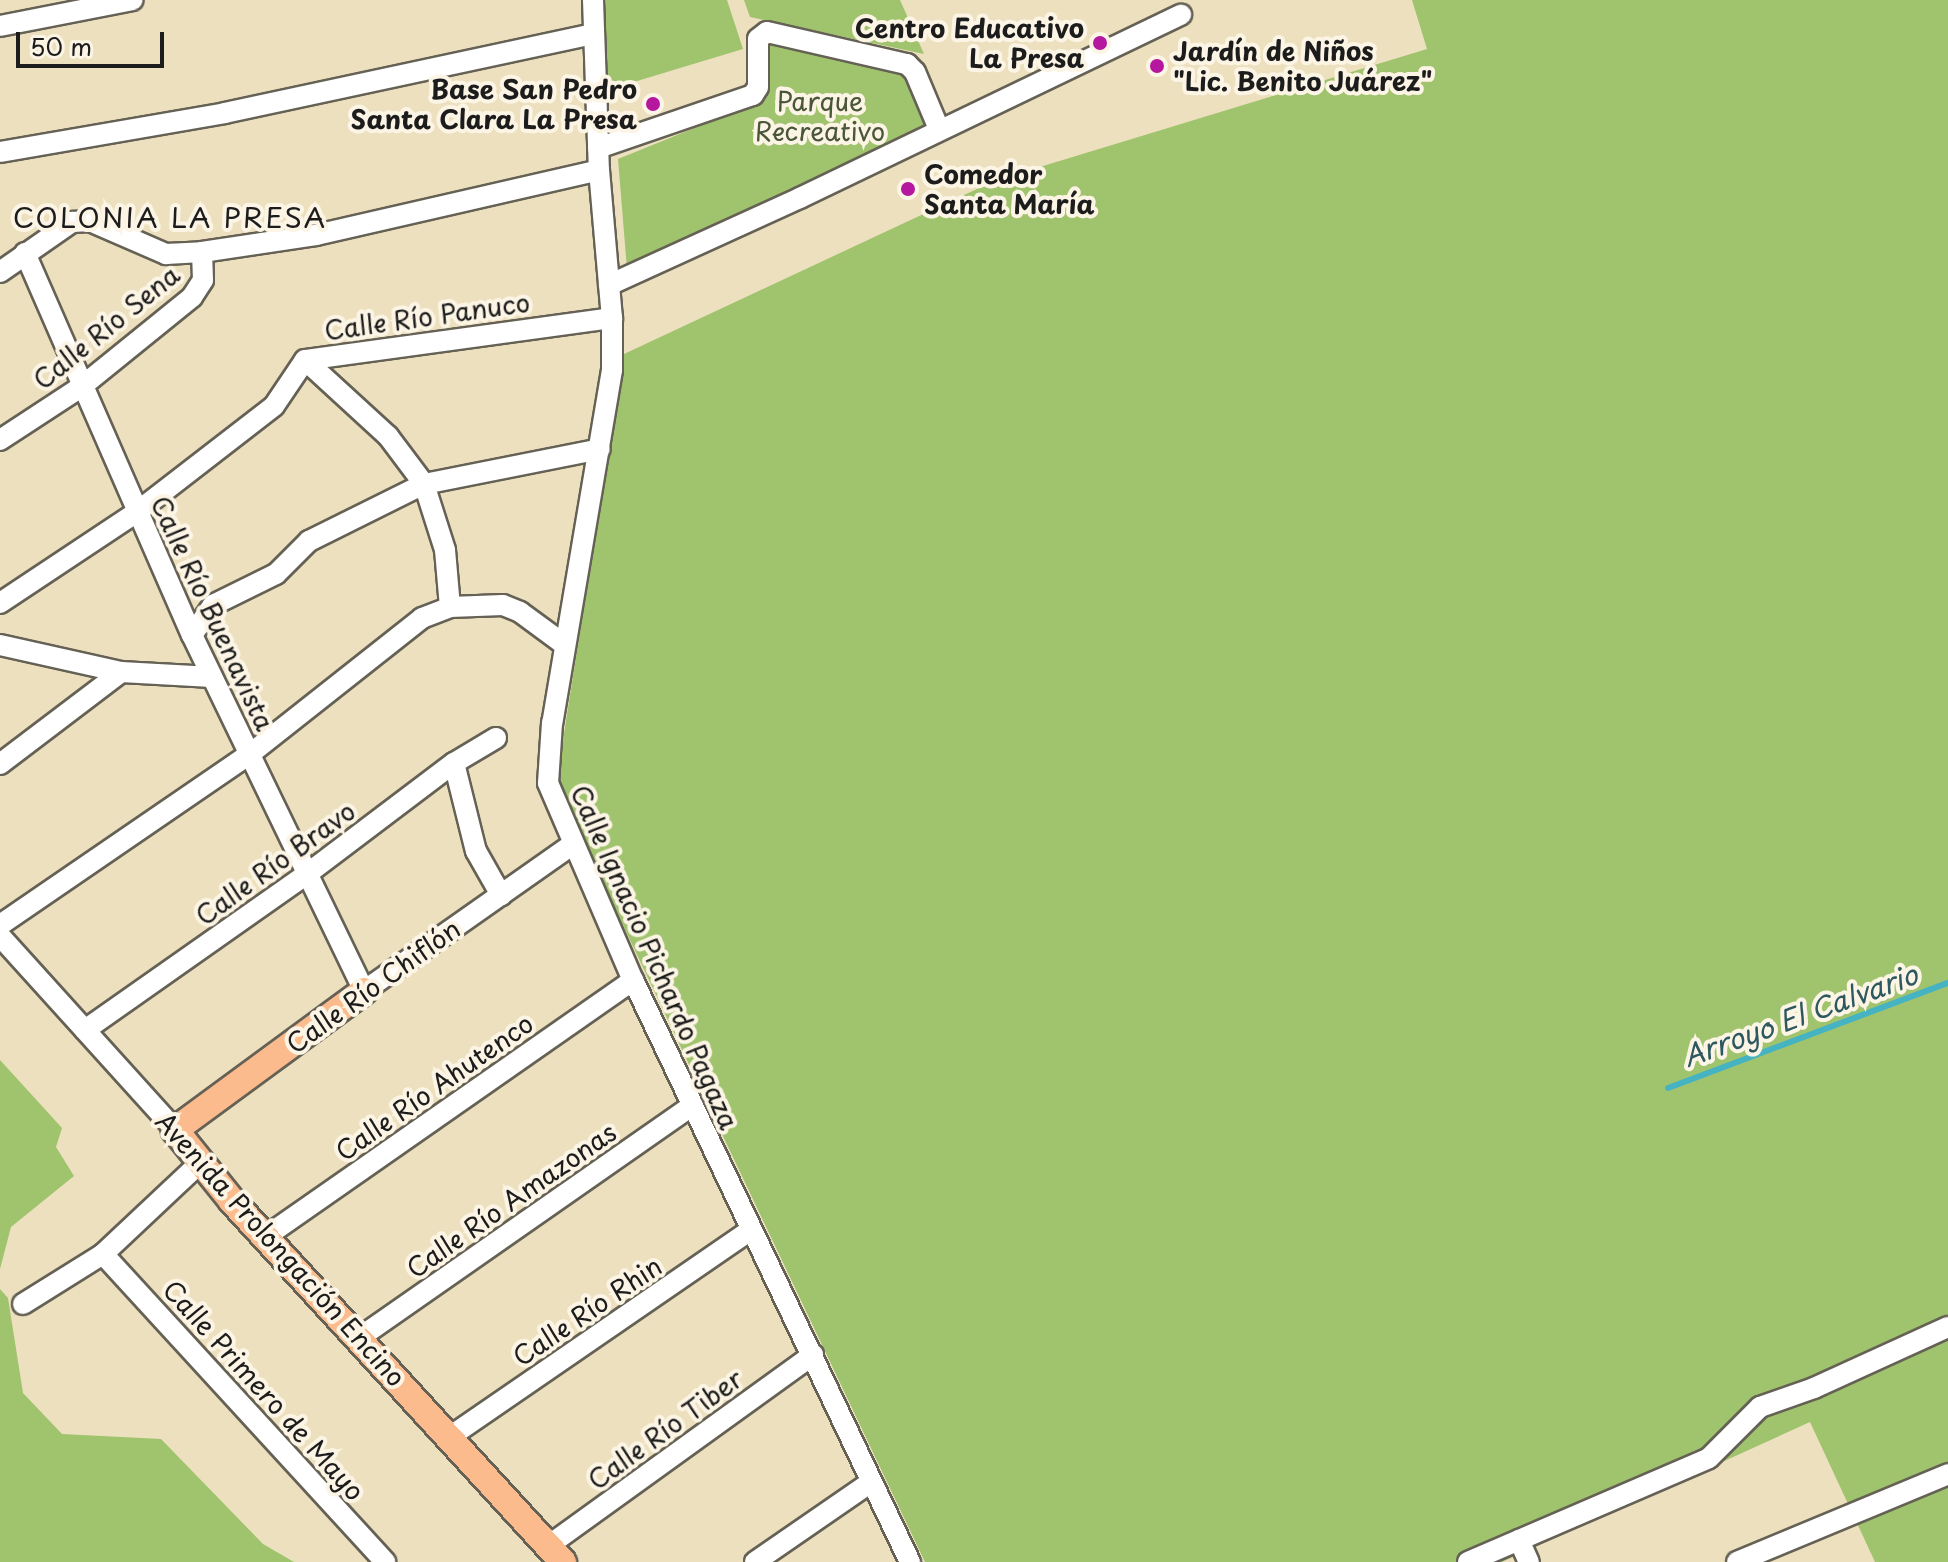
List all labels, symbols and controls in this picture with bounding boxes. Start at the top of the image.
place label: Centro Educativo La Presa [856,12,1084,74]
scale bar [20,16,168,66]
text: 50 m [30,28,92,64]
marker: Centro Educativo La Presa [1091,34,1109,52]
place label: Jardín de Niños "Lic. Benito Juárez" [1173,35,1433,96]
marker: Jardín de Niños "Lic. Benito Juárez" [1148,57,1166,75]
place label: Base San Pedro Santa Clara La Presa [350,73,637,134]
park label: Parque Recreativo [755,85,885,146]
marker: Base San Pedro Santa Clara La Presa [644,95,662,113]
place label: Comedor Santa María [924,158,1094,220]
marker: Comedor Santa María [899,180,917,198]
district label: COLONIA LA PRESA [16,200,324,234]
street label: Calle Río Sena [25,257,187,397]
street label: Calle Río Panuco [320,286,534,346]
street label: Calle Río Buenavista [144,488,282,738]
street label: Calle Ignacio Pichardo Pagaza [564,778,746,1136]
street label: Calle Río Bravo [188,794,362,932]
street label: Calle Río Chiflón [278,911,468,1061]
water label: Arroyo El Calvario [1677,956,1923,1074]
street label: Calle Río Ahutenco [328,1006,540,1168]
street label: Avenida Prolongación Encino [150,1106,412,1392]
street label: Calle Río Amazonas [399,1115,623,1285]
street label: Calle Río Rhin [505,1249,669,1373]
street label: Calle Primero de Mayo [157,1273,371,1507]
street label: Calle Río Tiber [580,1361,750,1497]

